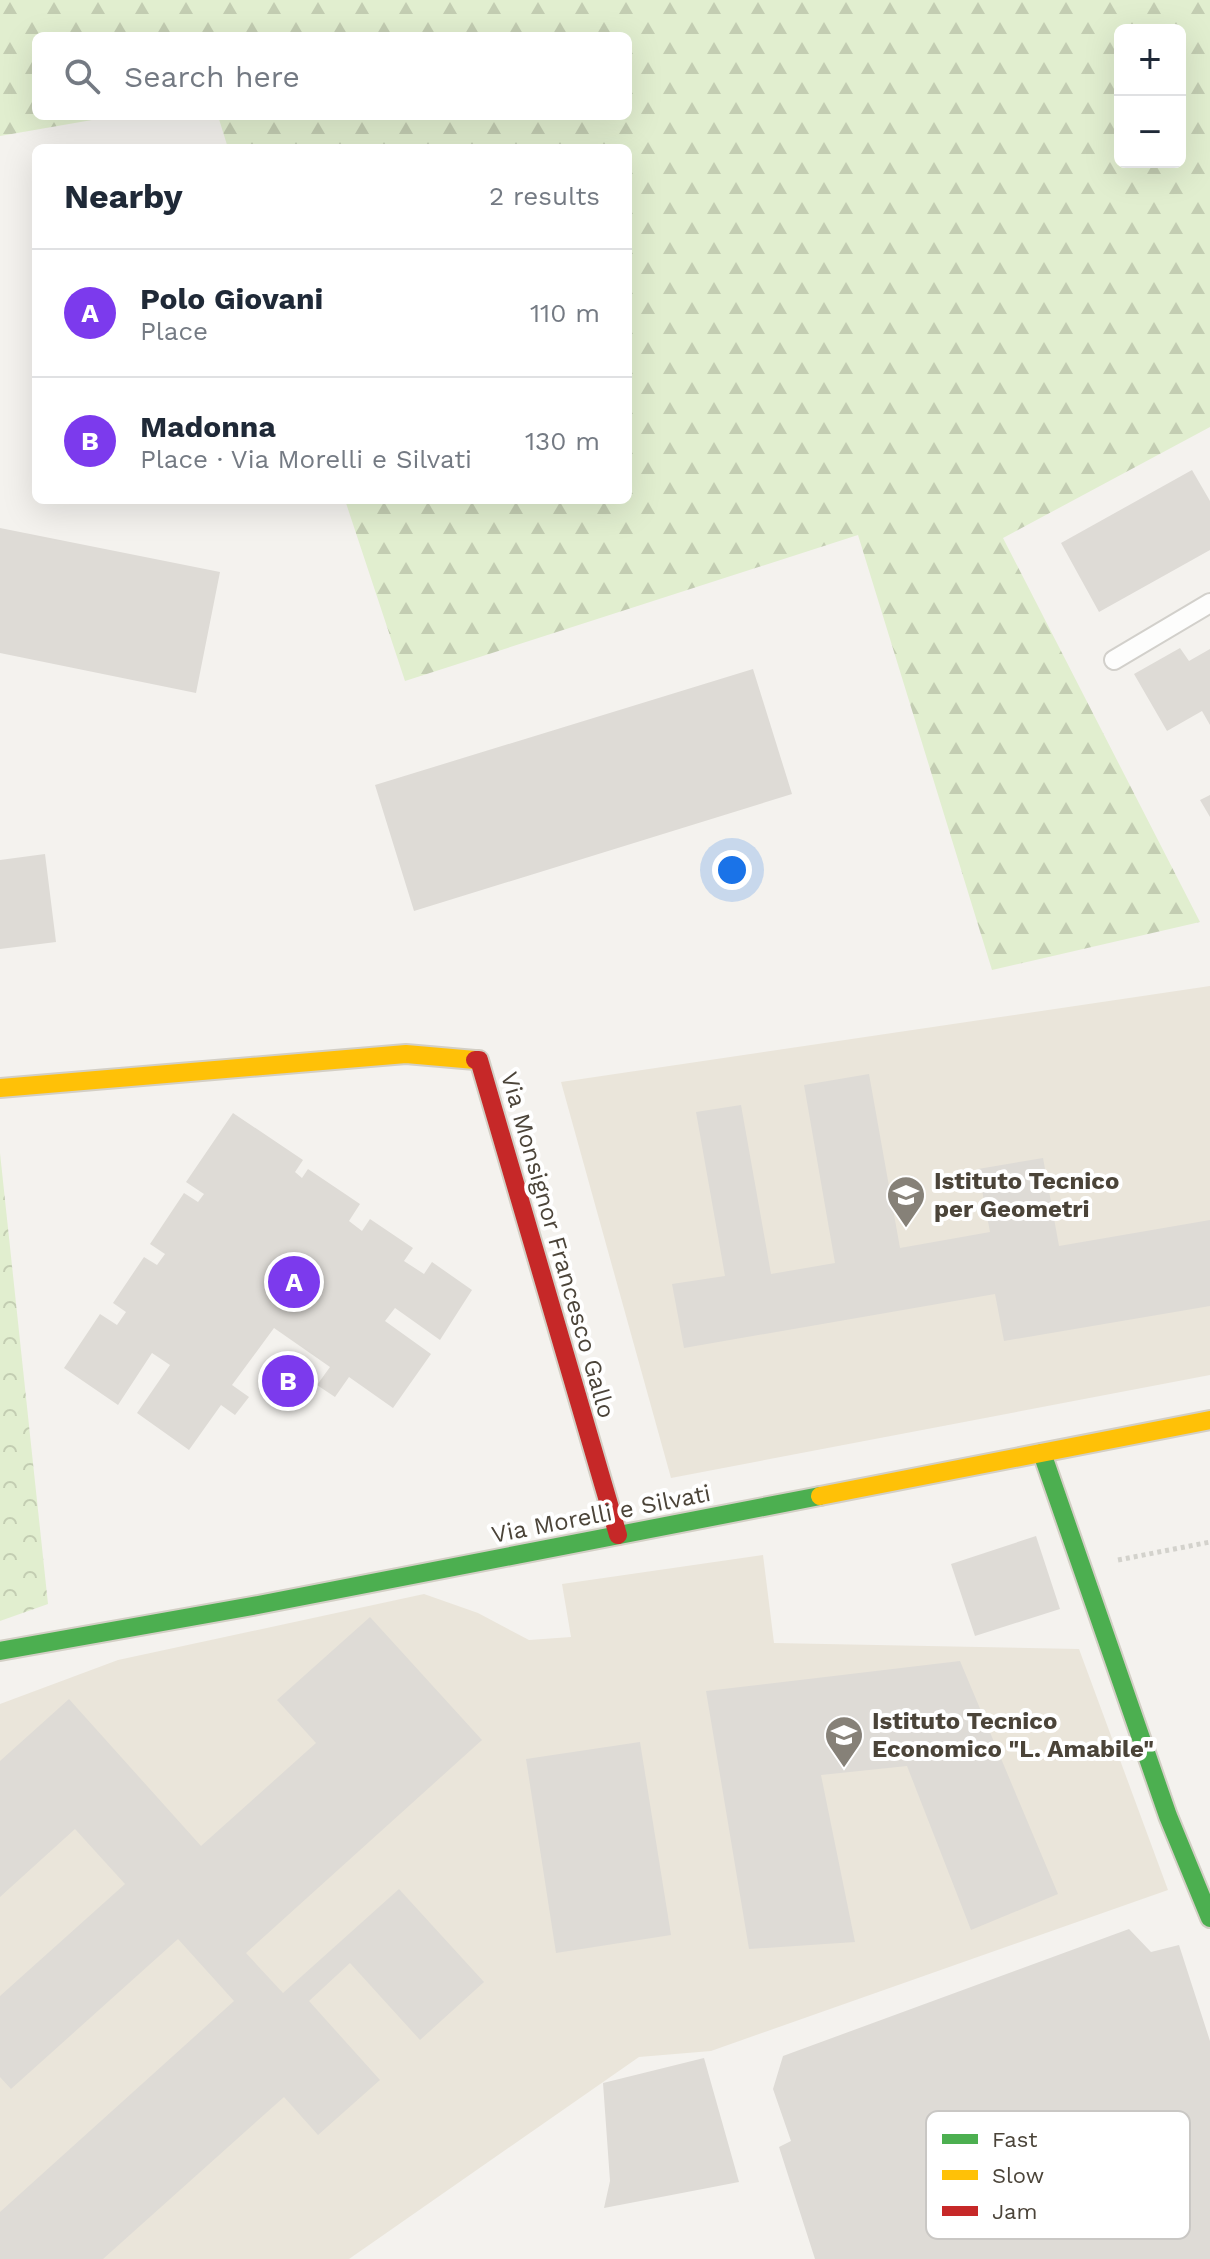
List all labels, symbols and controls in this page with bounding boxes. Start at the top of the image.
map controls [1114,24,1186,168]
button: + [1114,24,1186,96]
search box [32,32,632,120]
icon: search [60,54,104,98]
text: Search here [124,59,300,94]
button: − [1114,96,1186,168]
text: Nearby [64,176,183,216]
text: 2 results [489,181,600,211]
text: Polo Giovani [140,281,323,316]
text: A [81,298,99,328]
text: 110 m [530,298,600,328]
text: Place [140,316,208,346]
text: Madonna [140,409,276,444]
text: B [81,426,99,456]
text: 130 m [525,426,600,456]
text: Place · Via Morelli e Silvati [140,444,472,474]
your location [712,850,752,890]
street label: Via Monsignor Francesco Gallo [495,1069,621,1421]
place label: Istituto Tecnico per Geometri [934,1167,1119,1223]
school or university icon: Istituto Tecnico per Geometri [885,1174,927,1229]
pin: A [268,1252,320,1312]
pin: B [262,1351,314,1411]
street label: Via Morelli e Silvati [489,1479,713,1549]
place label: Istituto Tecnico Economico "L. Amabile" [872,1707,1154,1763]
school or university icon: Istituto Tecnico Economico "L. Amabile" [823,1714,865,1769]
legend [926,2111,1190,2239]
text: Fast [992,2127,1038,2152]
text: Slow [992,2163,1044,2188]
text: Jam [992,2199,1037,2224]

